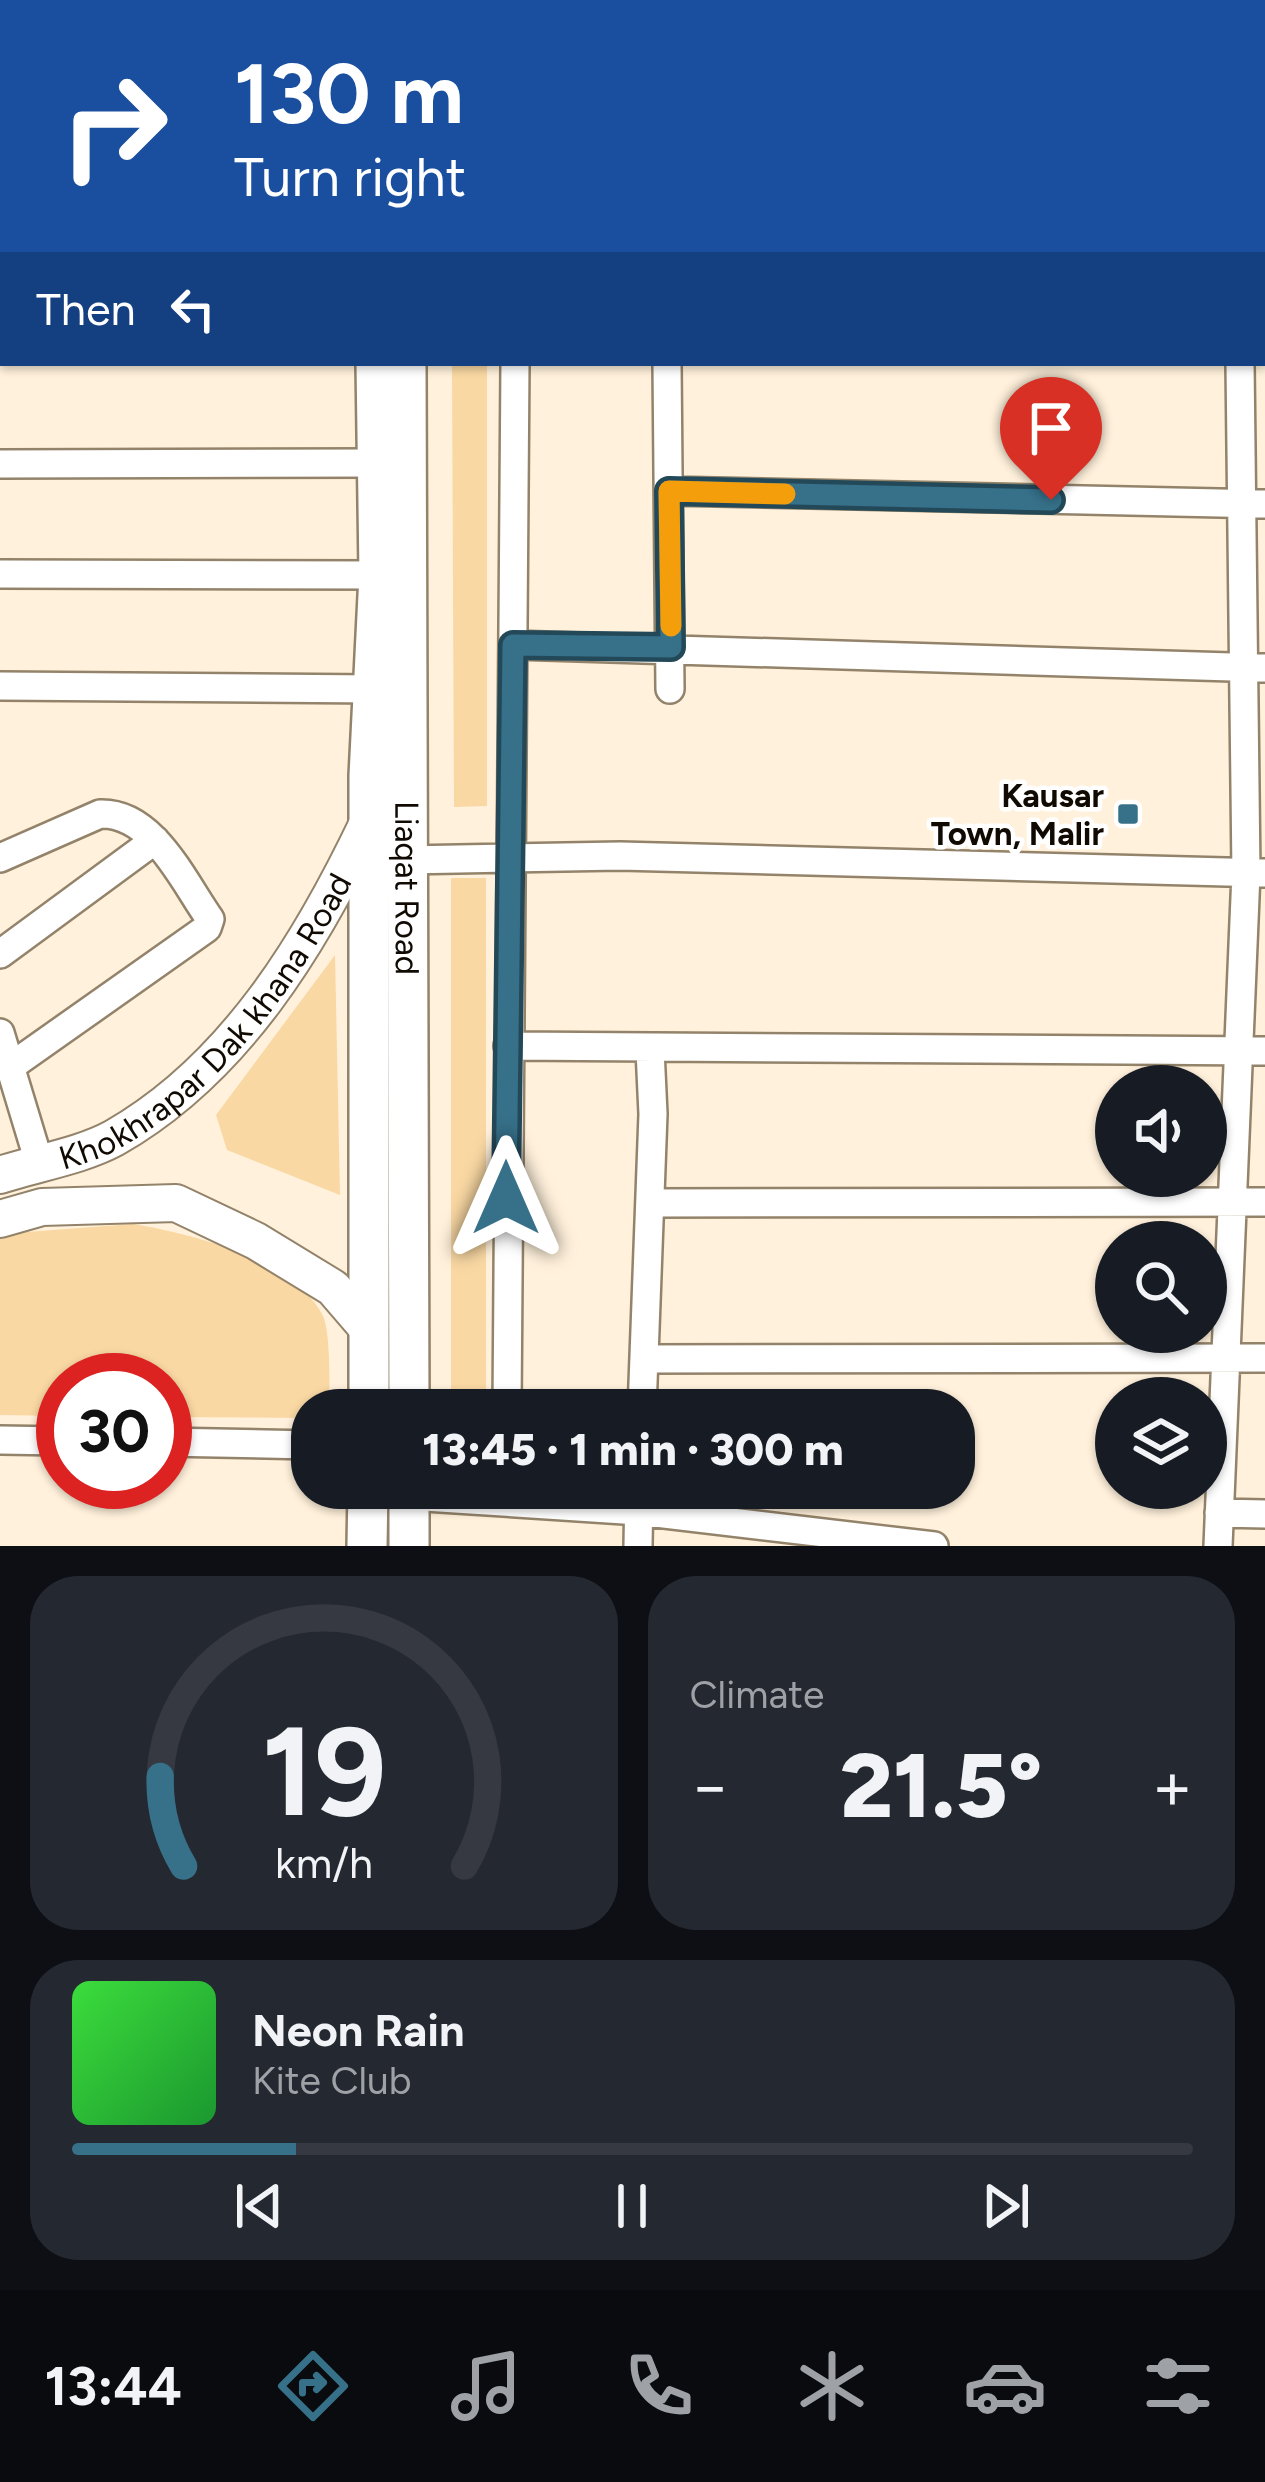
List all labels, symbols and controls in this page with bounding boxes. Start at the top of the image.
text: 130 m [234,43,464,144]
icon: right [36,48,192,204]
text: Turn right [234,145,466,210]
icon: left [160,276,226,342]
text: Then [36,282,136,336]
pin [1000,377,1102,500]
icon: arrive [1018,395,1084,461]
place label: Kausar Town, Malir [931,776,1104,853]
street label: Liaqat Road [388,801,427,975]
marker: Kausar Town, Malir [1115,801,1141,827]
street label: Khokhrapar Dak khana Road [54,867,359,1177]
map controls [1095,1065,1227,1509]
button: sound [1095,1065,1227,1197]
position arrow [443,1135,569,1261]
button: search [1095,1221,1227,1353]
speed limit sign: 30 [36,1353,192,1509]
button: layers [1095,1377,1227,1509]
text: 13:45 · 1 min · 300 m [422,1422,844,1476]
text: Climate [690,1671,824,1718]
text: 19 [261,1696,386,1846]
text: 21.5° [840,1731,1042,1840]
text: − [690,1746,731,1826]
text: + [1152,1746,1193,1826]
text: km/h [275,1837,373,1889]
text: Neon Rain [252,2003,465,2057]
text: Kite Club [252,2057,412,2104]
icon: previous [226,2173,292,2239]
icon: pause [599,2173,665,2239]
icon: next [973,2173,1039,2239]
icon: directions [271,2344,355,2428]
icon: music [444,2344,528,2428]
icon: phone [617,2344,701,2428]
icon: climate [790,2344,874,2428]
icon: car [963,2344,1047,2428]
icon: filters [1136,2344,1220,2428]
text: 13:44 [45,2354,182,2419]

